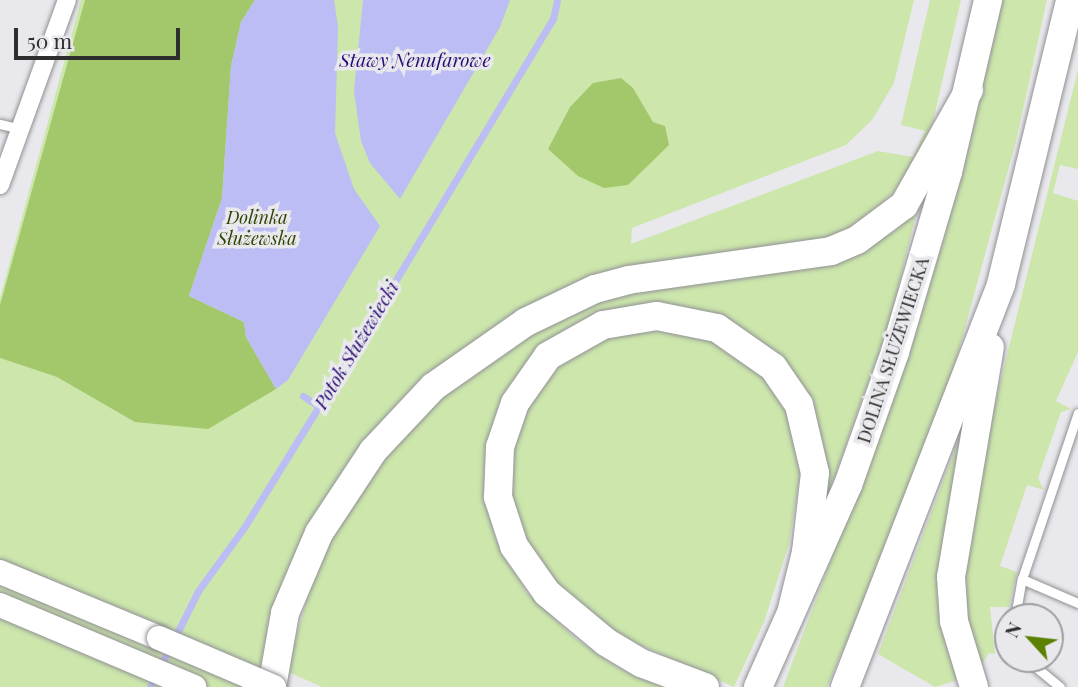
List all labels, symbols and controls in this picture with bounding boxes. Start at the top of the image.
scale bar [18,14,184,58]
text: 50 m [27,26,72,54]
water label: Stawy Nenufarowe [339,49,491,71]
park label: Dolinka Służewska [217,207,297,249]
street label: DOLINA SŁUŻEWIECKA [853,254,933,446]
water label: Potok Służewiecki [309,277,403,413]
north arrow [994,603,1064,673]
text: N [997,617,1027,641]

